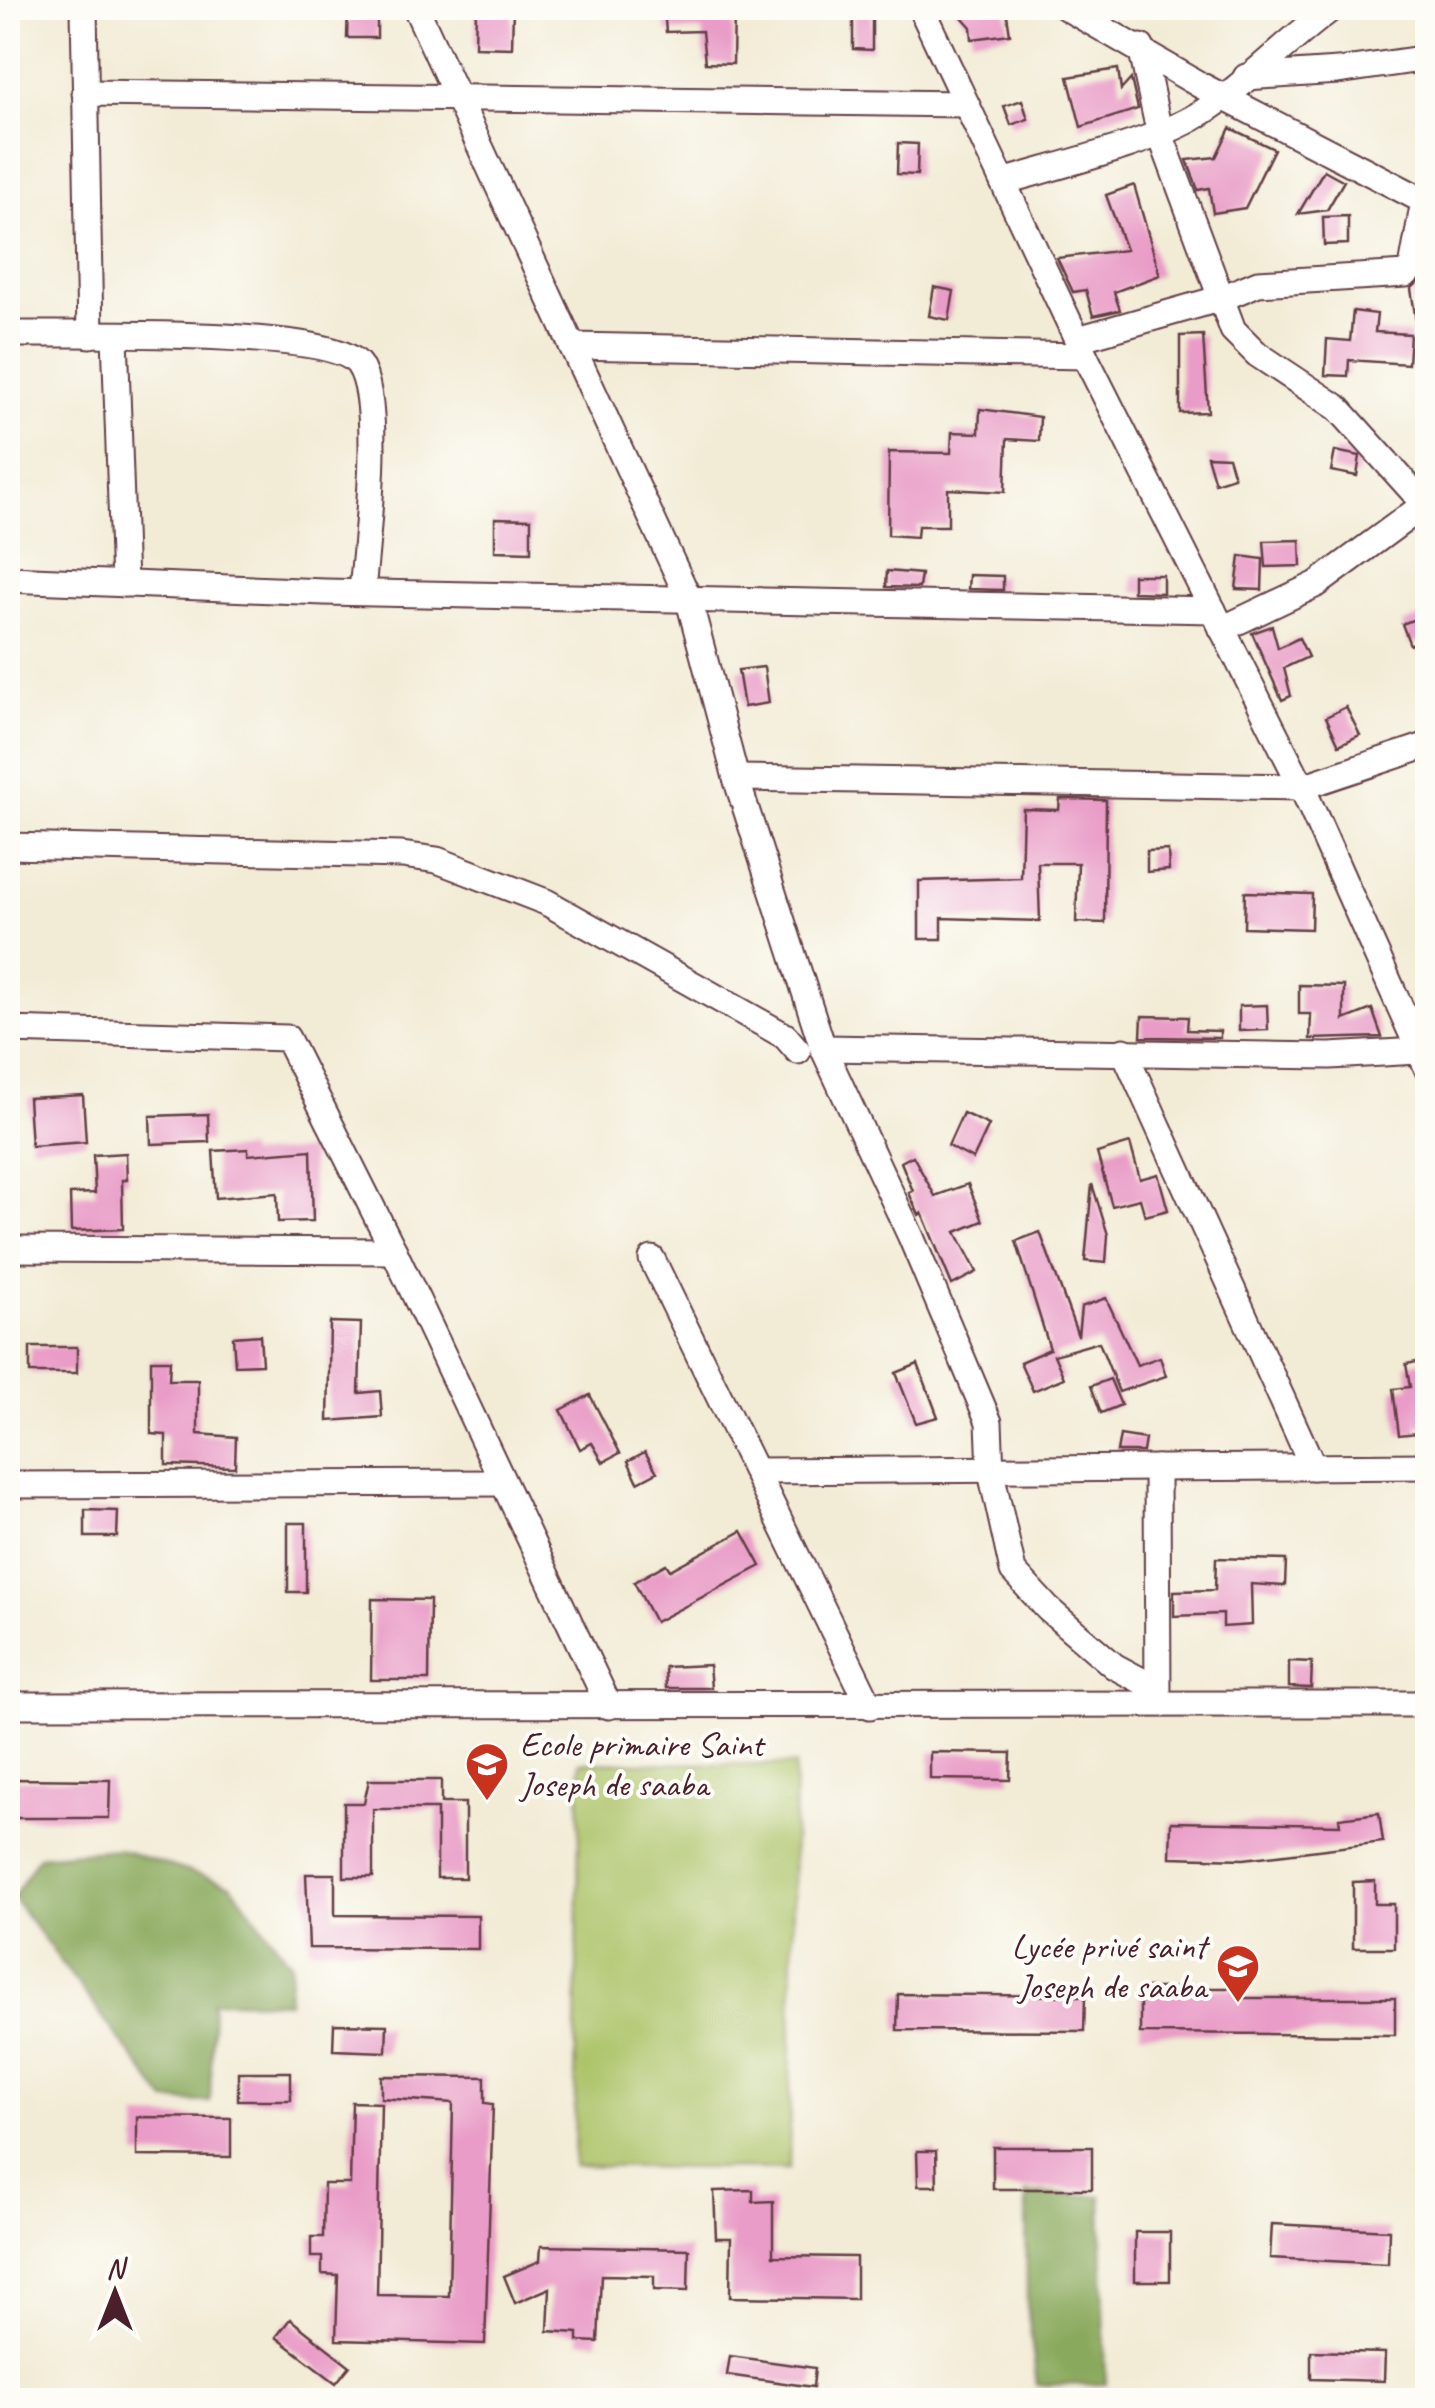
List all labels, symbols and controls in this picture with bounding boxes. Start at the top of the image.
place label: Ecole primaire Saint Joseph de saaba [518,1722,766,1807]
school or university icon: Ecole primaire Saint Joseph de saaba [464,1741,510,1802]
place label: Lycée privé saint Joseph de saaba [1011,1924,1210,2009]
school or university icon: Lycée privé saint Joseph de saaba [1215,1943,1261,2004]
north arrow [65,2243,165,2343]
text: N [106,2251,128,2286]

